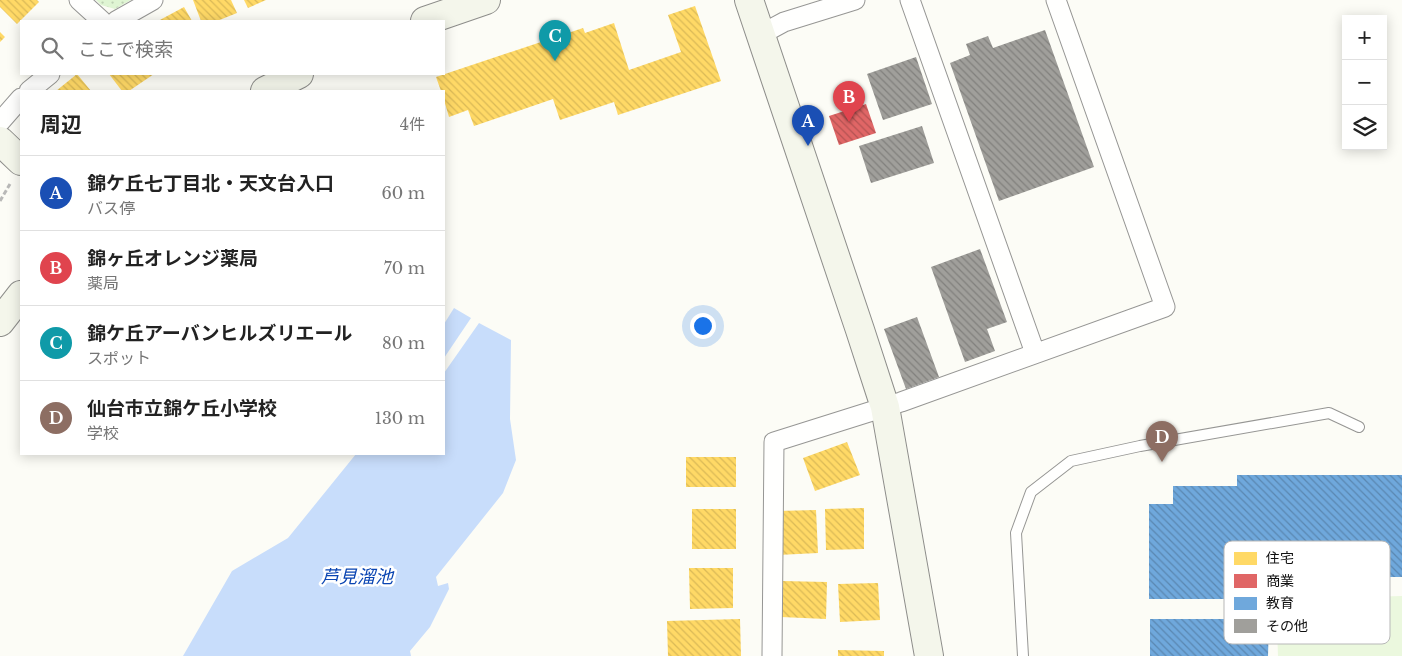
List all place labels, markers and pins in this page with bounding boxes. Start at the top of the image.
pin: C [539,20,571,61]
pin: B [833,81,865,122]
pin: A [792,105,824,146]
pin: D [1146,421,1178,462]

